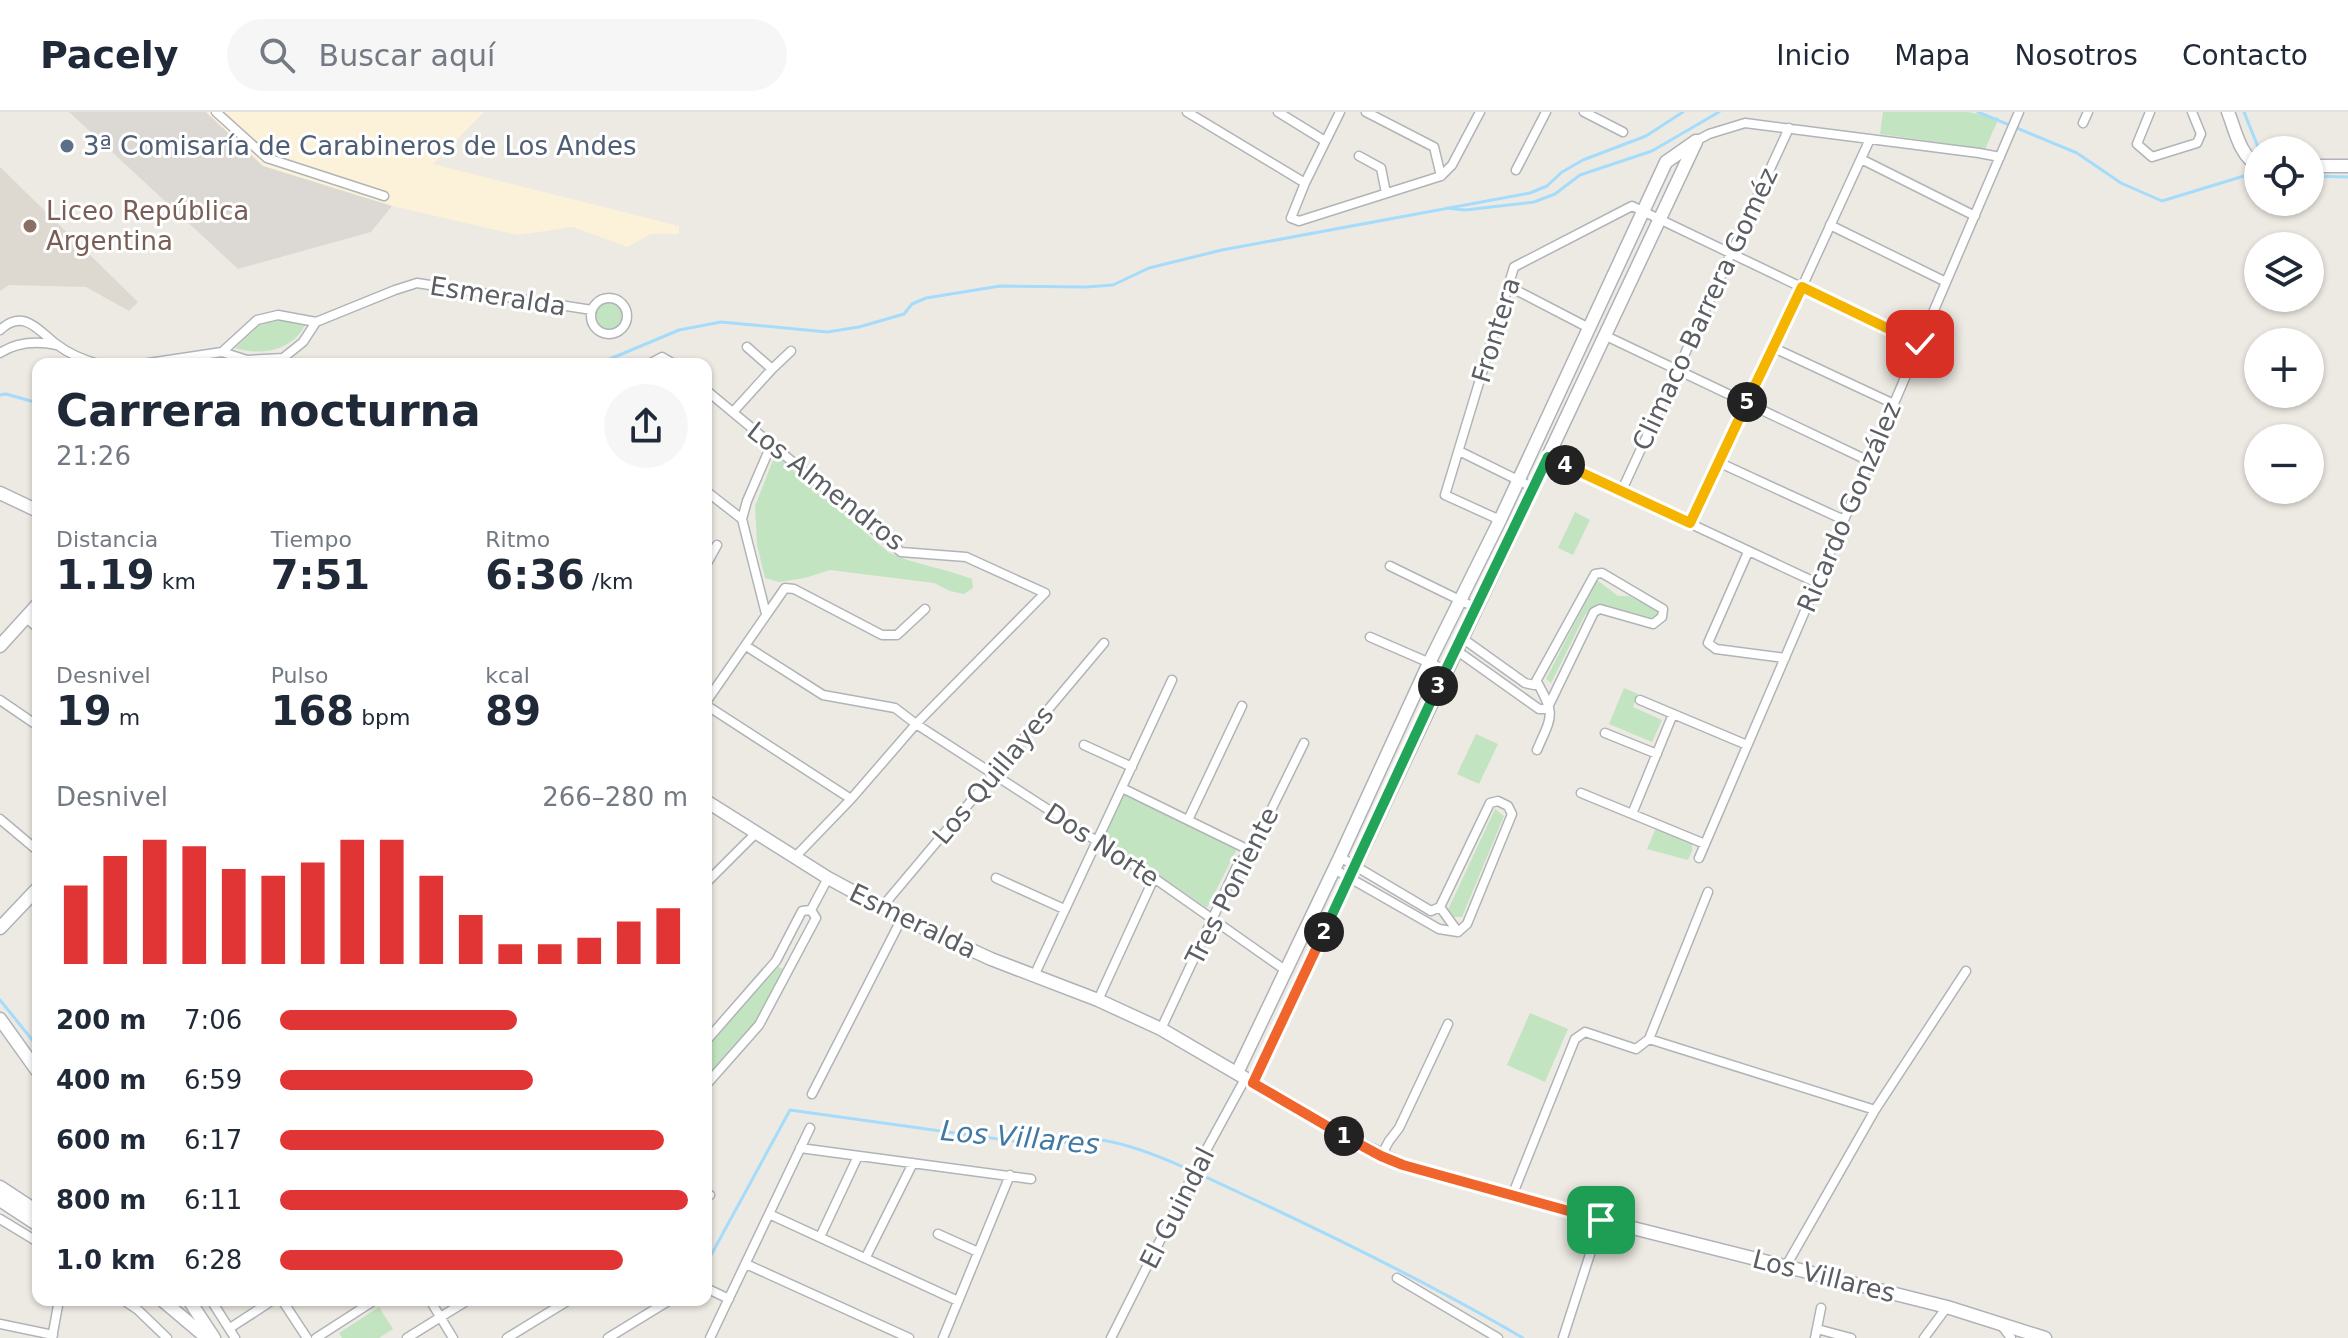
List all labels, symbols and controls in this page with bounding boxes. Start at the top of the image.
search box [227,19,787,91]
text: Pacely [40,33,179,77]
icon: search [255,33,299,77]
text: Buscar aquí [319,38,495,73]
text: Inicio [1776,39,1850,72]
text: Mapa [1894,39,1971,72]
text: Nosotros [2015,39,2138,72]
text: Contacto [2182,39,2308,72]
place label: 3ª Comisaría de Carabineros de Los Andes [83,131,637,161]
map controls [2244,136,2324,504]
button: locate [2244,136,2324,216]
marker: 3ª Comisaría de Carabineros de Los Andes [58,137,76,155]
street label: Climaco Barrera Goméz [1626,163,1784,455]
place label: Liceo República Argentina [46,196,249,256]
marker: Liceo República Argentina [21,217,39,235]
button: layers [2244,232,2324,312]
street label: Esmeralda [428,270,568,322]
street label: Frontera [1466,274,1526,386]
pin [1886,310,1954,378]
icon: check [1898,322,1942,366]
button: + [2244,328,2324,408]
pin: 5 [1727,382,1767,422]
button: share [604,384,688,468]
text: Carrera nocturna [56,385,481,436]
text: 5 [1739,389,1755,414]
street label: Ricardo González [1791,397,1907,617]
street label: Los Almendros [742,415,910,557]
button: − [2244,424,2324,504]
text: 21:26 [56,441,131,471]
pin: 4 [1545,445,1585,485]
text: 4 [1557,452,1573,477]
text: Distancia [56,527,158,552]
text: Tiempo [271,527,352,552]
text: Ritmo [485,527,550,552]
text: 1.19 [56,552,155,598]
text: 7:51 [271,552,370,598]
text: 6:36 [485,552,585,598]
text: km [155,569,196,594]
text: /km [585,569,633,594]
text: Desnivel [56,663,151,688]
text: Pulso [271,663,329,688]
text: kcal [485,663,530,688]
pin: 3 [1418,666,1458,706]
text: 3 [1430,673,1446,698]
text: 19 [56,688,112,734]
text: 168 [271,688,354,734]
text: 89 [485,688,541,734]
street label: Los Quillayes [926,700,1060,850]
text: m [112,705,140,730]
text: bpm [354,705,411,730]
text: Desnivel [56,782,168,812]
text: 266–280 m [542,782,688,812]
street label: Dos Norte [1039,797,1165,893]
street label: Tres Poniente [1179,802,1285,971]
street label: Esmeralda [845,877,981,965]
pin: 2 [1304,912,1344,952]
text: 2 [1316,919,1332,944]
text: 200 m [56,1005,146,1035]
text: 7:06 [184,1005,242,1035]
text: 400 m [56,1065,146,1095]
text: 6:59 [184,1065,242,1095]
water label: Los Villares [939,1114,1101,1161]
pin: 1 [1324,1116,1364,1156]
text: 1 [1336,1123,1352,1148]
text: 600 m [56,1125,146,1155]
text: 6:17 [184,1125,242,1155]
street label: El Guindal [1134,1142,1220,1274]
text: 800 m [56,1185,146,1215]
text: 6:11 [184,1185,242,1215]
pin [1567,1186,1635,1254]
icon: arrive [1579,1198,1623,1242]
street label: Los Villares [1749,1244,1899,1308]
text: 1.0 km [56,1245,156,1275]
text: 6:28 [184,1245,242,1275]

